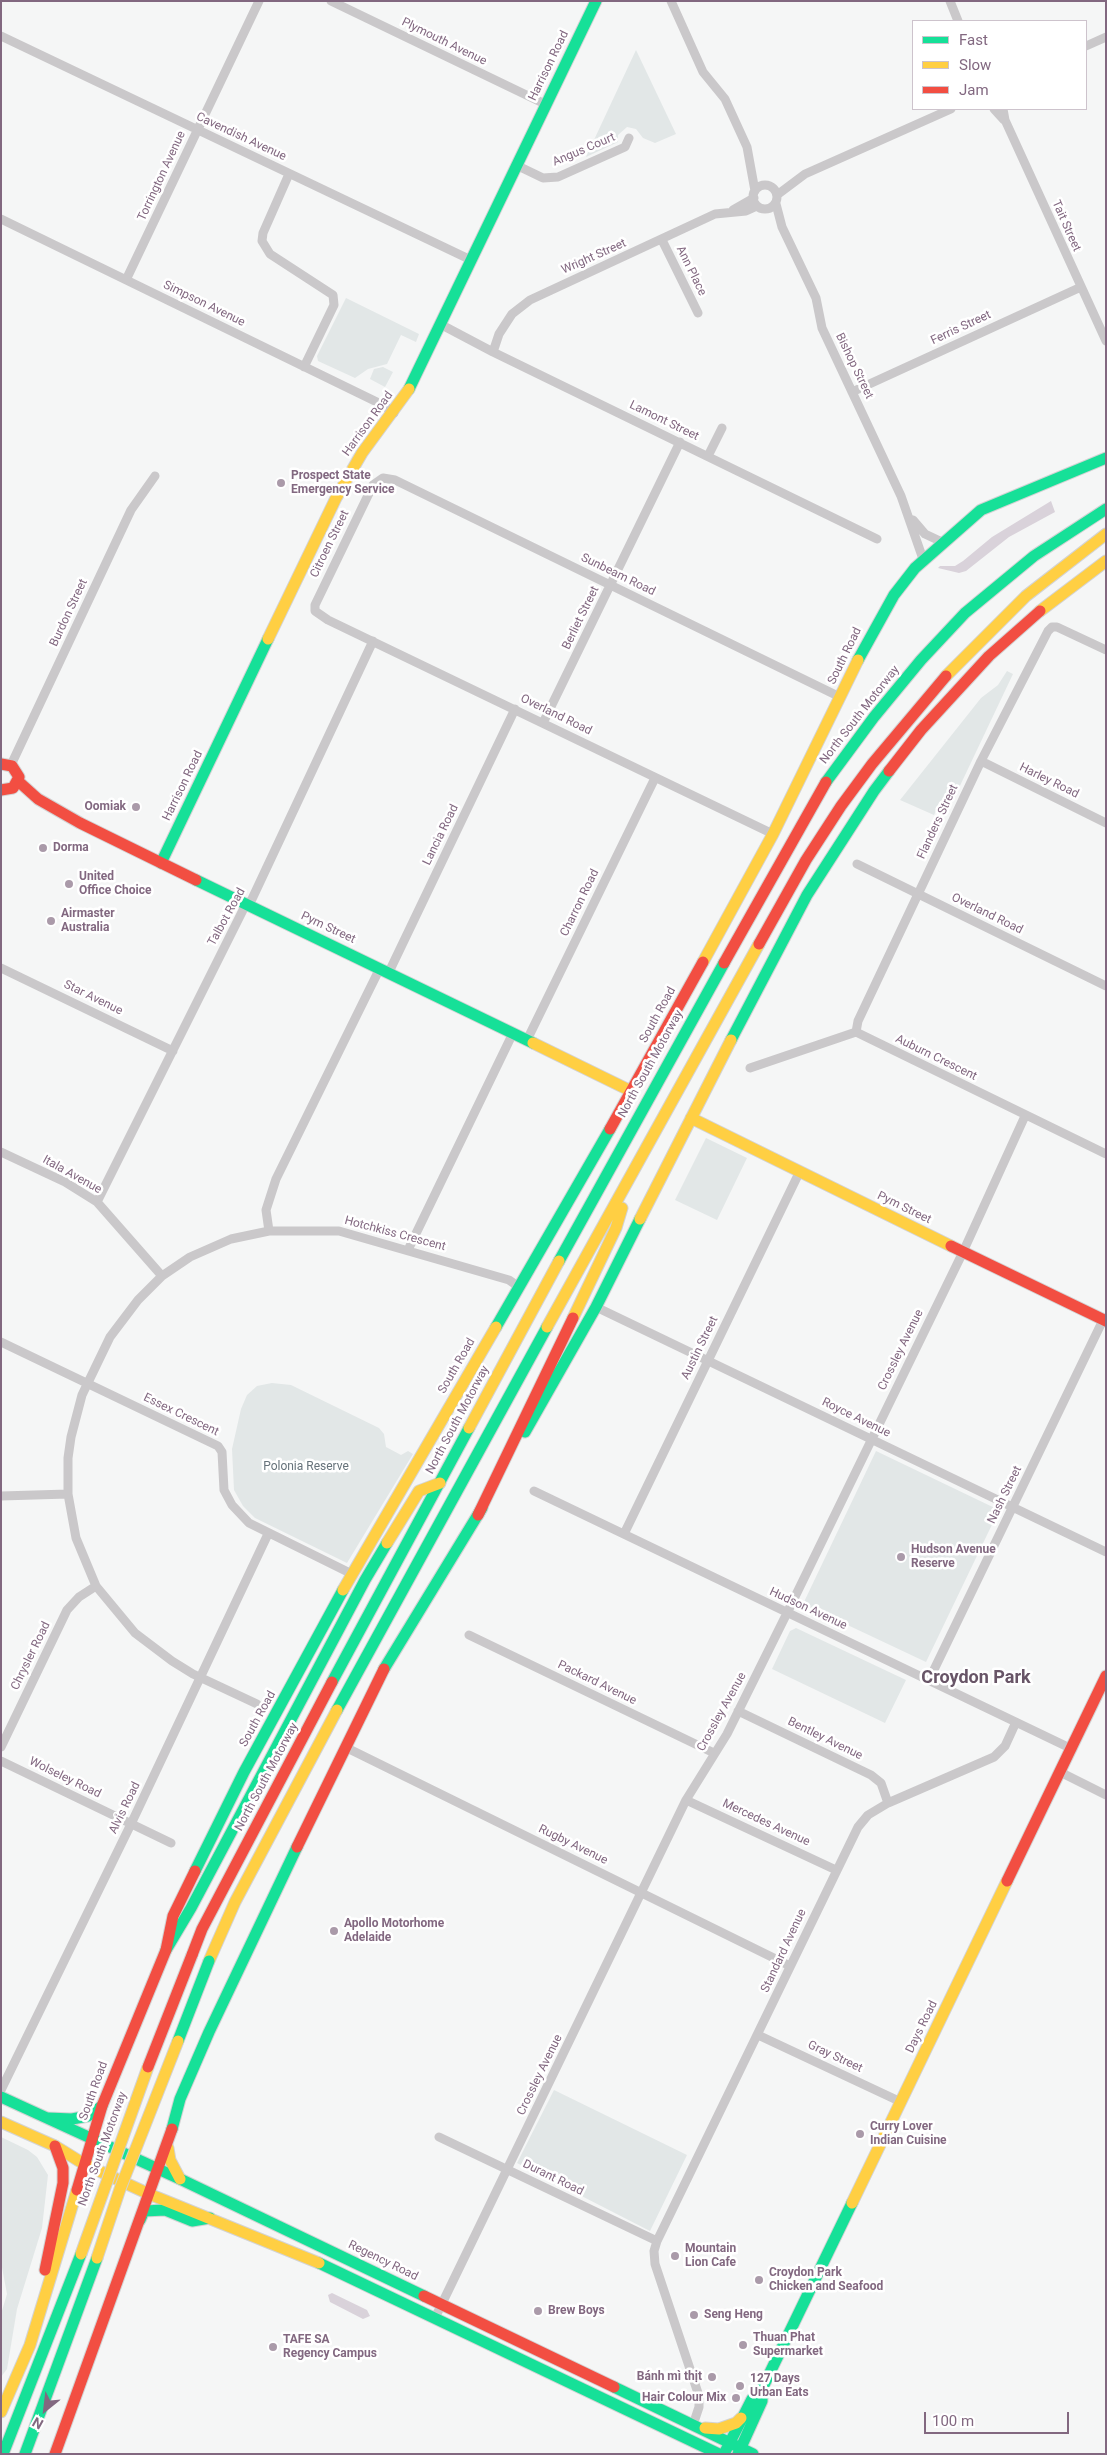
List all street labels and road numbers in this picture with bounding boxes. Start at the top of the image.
street label: Plymouth Avenue [399,15,489,69]
street label: Harrison Road [526,29,572,103]
street label: Cavendish Avenue [194,110,288,164]
street label: Torrington Avenue [135,129,189,223]
street label: Angus Court [551,130,617,170]
street label: Tait Street [1048,198,1084,254]
street label: Wright Street [559,236,629,278]
street label: Ann Place [673,244,709,298]
street label: Simpson Avenue [161,278,247,330]
street label: Ferris Street [929,308,993,348]
street label: Bishop Street [832,331,876,401]
street label: Harrison Road [340,389,396,459]
street label: Lamont Street [627,398,701,444]
street label: Citroen Street [308,508,352,580]
street label: Sunbeam Road [578,551,658,599]
street label: Burdon Street [47,577,91,649]
street label: Berliet Street [559,584,603,652]
street label: South Road [825,625,865,687]
street label: North South Motorway [817,663,903,767]
street label: Overland Road [518,691,594,739]
street label: Harrison Road [160,749,206,823]
street label: Harley Road [1017,760,1081,802]
street label: Flanders Street [914,782,962,862]
street label: Lancia Road [420,802,462,868]
street label: Charron Road [558,867,602,939]
street label: Talbot Road [205,886,249,948]
street label: Overland Road [949,890,1025,938]
street label: Pym Street [298,909,358,947]
street label: Star Avenue [61,978,125,1018]
street label: South Road [637,985,679,1045]
street label: North South Motorway [615,1008,687,1120]
street label: Auburn Crescent [893,1032,979,1084]
street label: Itala Avenue [40,1153,104,1197]
street label: Pym Street [875,1189,933,1227]
street label: Hotchkiss Crescent [343,1214,447,1254]
street label: Crossley Avenue [875,1307,927,1393]
street label: Austin Street [678,1314,722,1382]
street label: South Road [435,1336,479,1396]
street label: North South Motorway [423,1363,493,1477]
street label: Essex Crescent [141,1391,221,1439]
street label: Royce Avenue [819,1395,893,1441]
street label: Nash Street [985,1464,1025,1526]
street label: Hudson Avenue [767,1585,849,1633]
street label: Chrysler Road [8,1619,54,1693]
street label: Packard Avenue [555,1658,639,1708]
street label: Crossley Avenue [694,1670,750,1754]
street label: South Road [237,1689,279,1749]
street label: Bentley Avenue [785,1715,865,1763]
street label: North South Motorway [232,1720,302,1834]
street label: Wolseley Road [27,1754,103,1802]
street label: Alvis Road [106,1780,144,1836]
street label: Mercedes Avenue [720,1796,812,1850]
street label: Rugby Avenue [536,1822,610,1868]
street label: Standard Avenue [758,1907,810,1995]
street label: Days Road [903,1998,941,2056]
street label: Crossley Avenue [514,2032,566,2118]
street label: Gray Street [805,2038,865,2076]
street label: South Road [77,2060,111,2122]
street label: North South Motorway [76,2090,130,2208]
street label: Durant Road [520,2157,586,2199]
street label: Regency Road [346,2238,420,2284]

